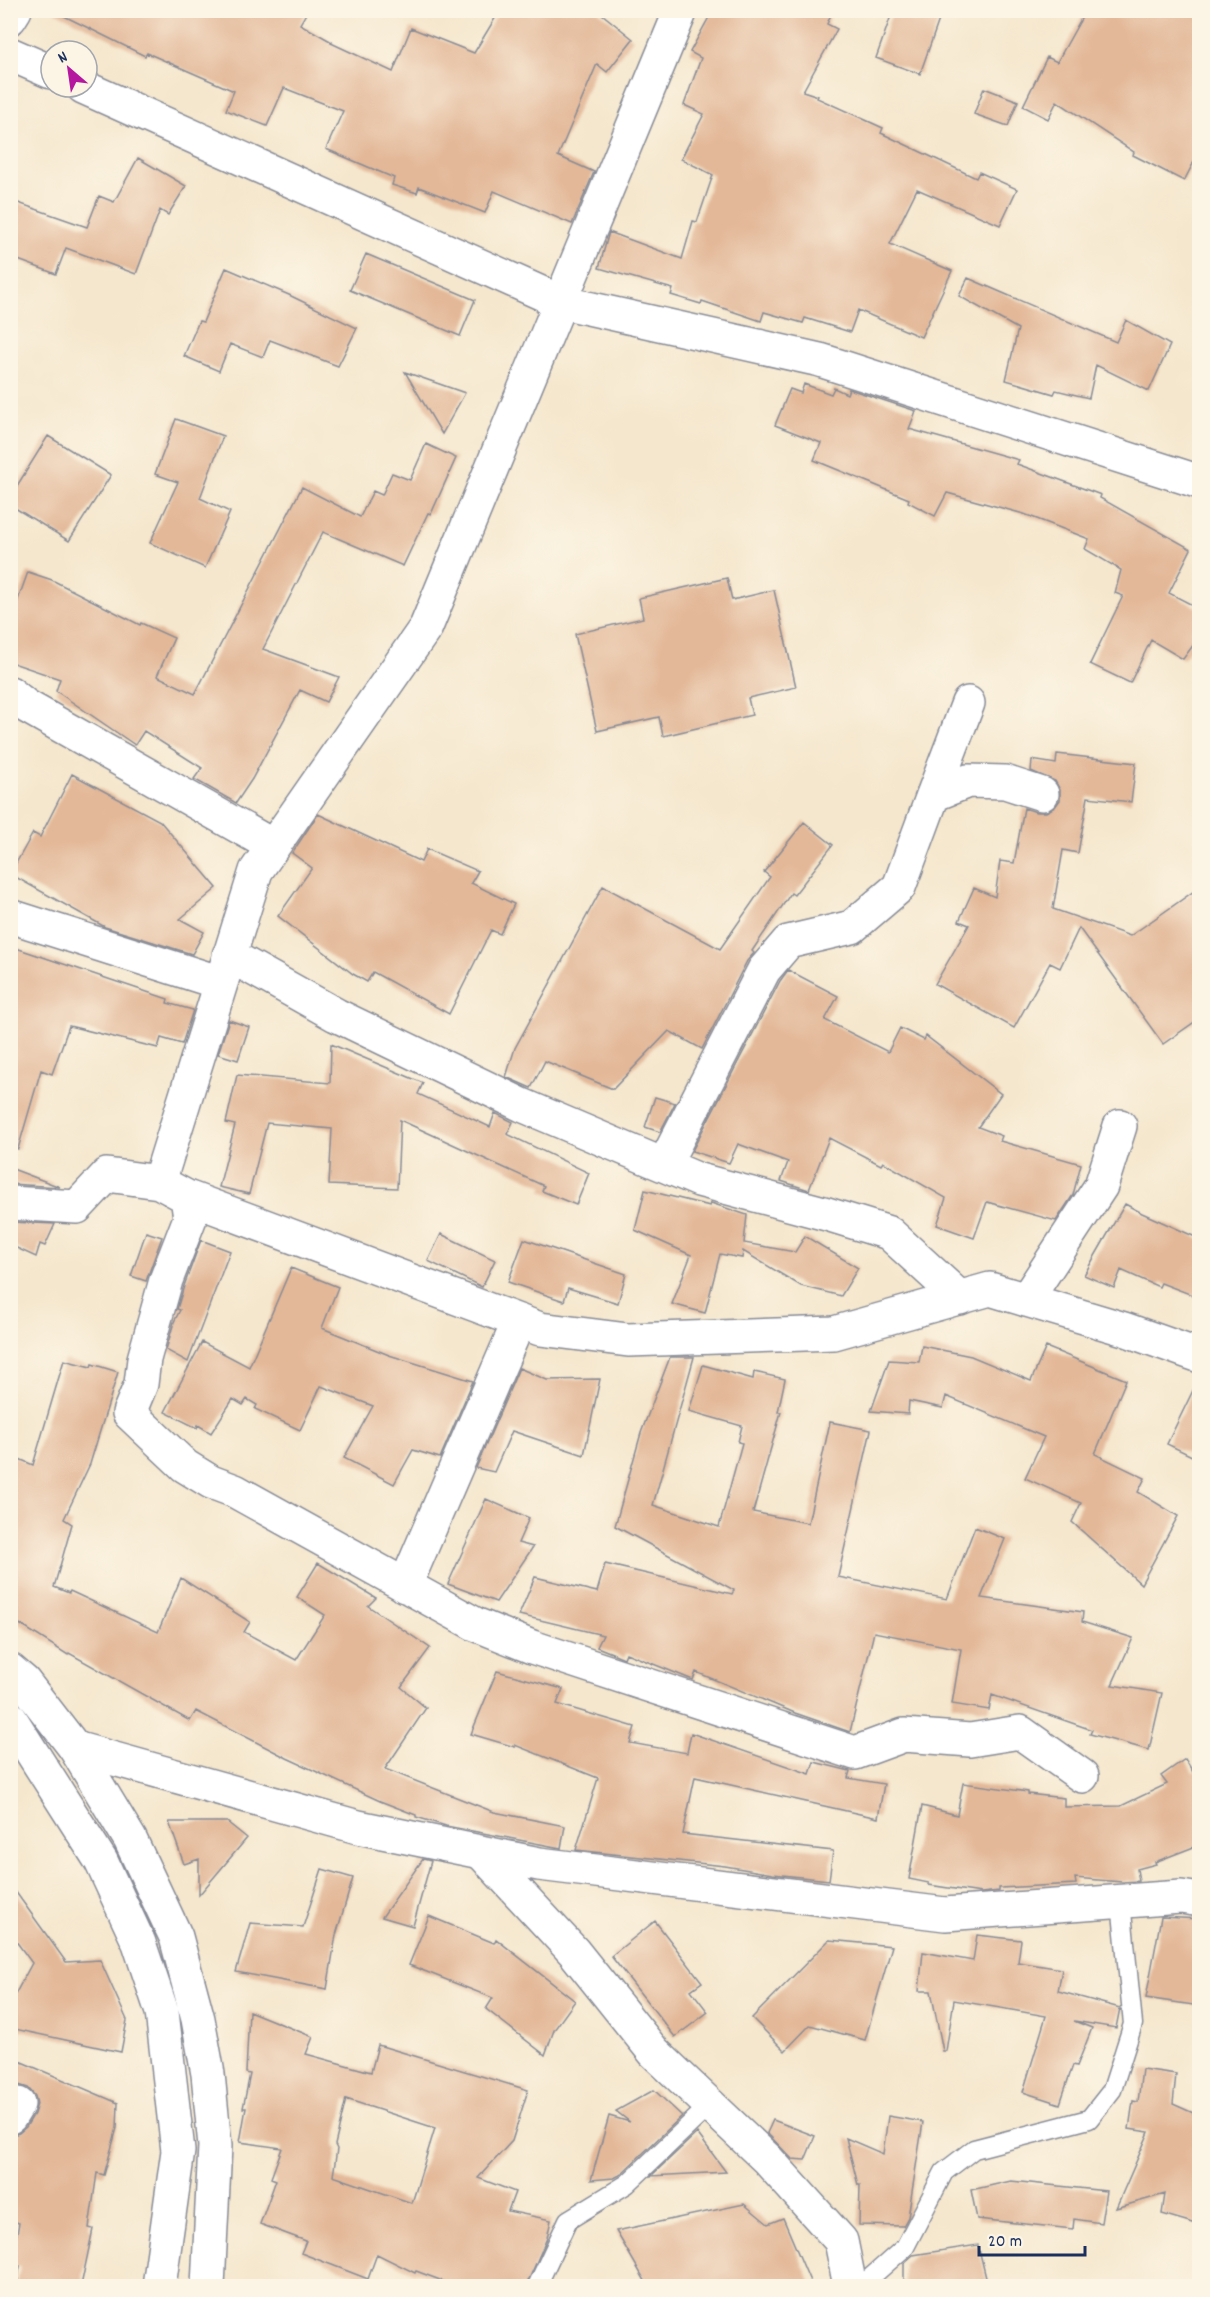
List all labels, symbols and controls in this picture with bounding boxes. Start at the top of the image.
north arrow [39,39,99,99]
text: N [54,46,72,70]
scale bar [979,2219,1086,2257]
text: 20 m [988,2230,1022,2255]

